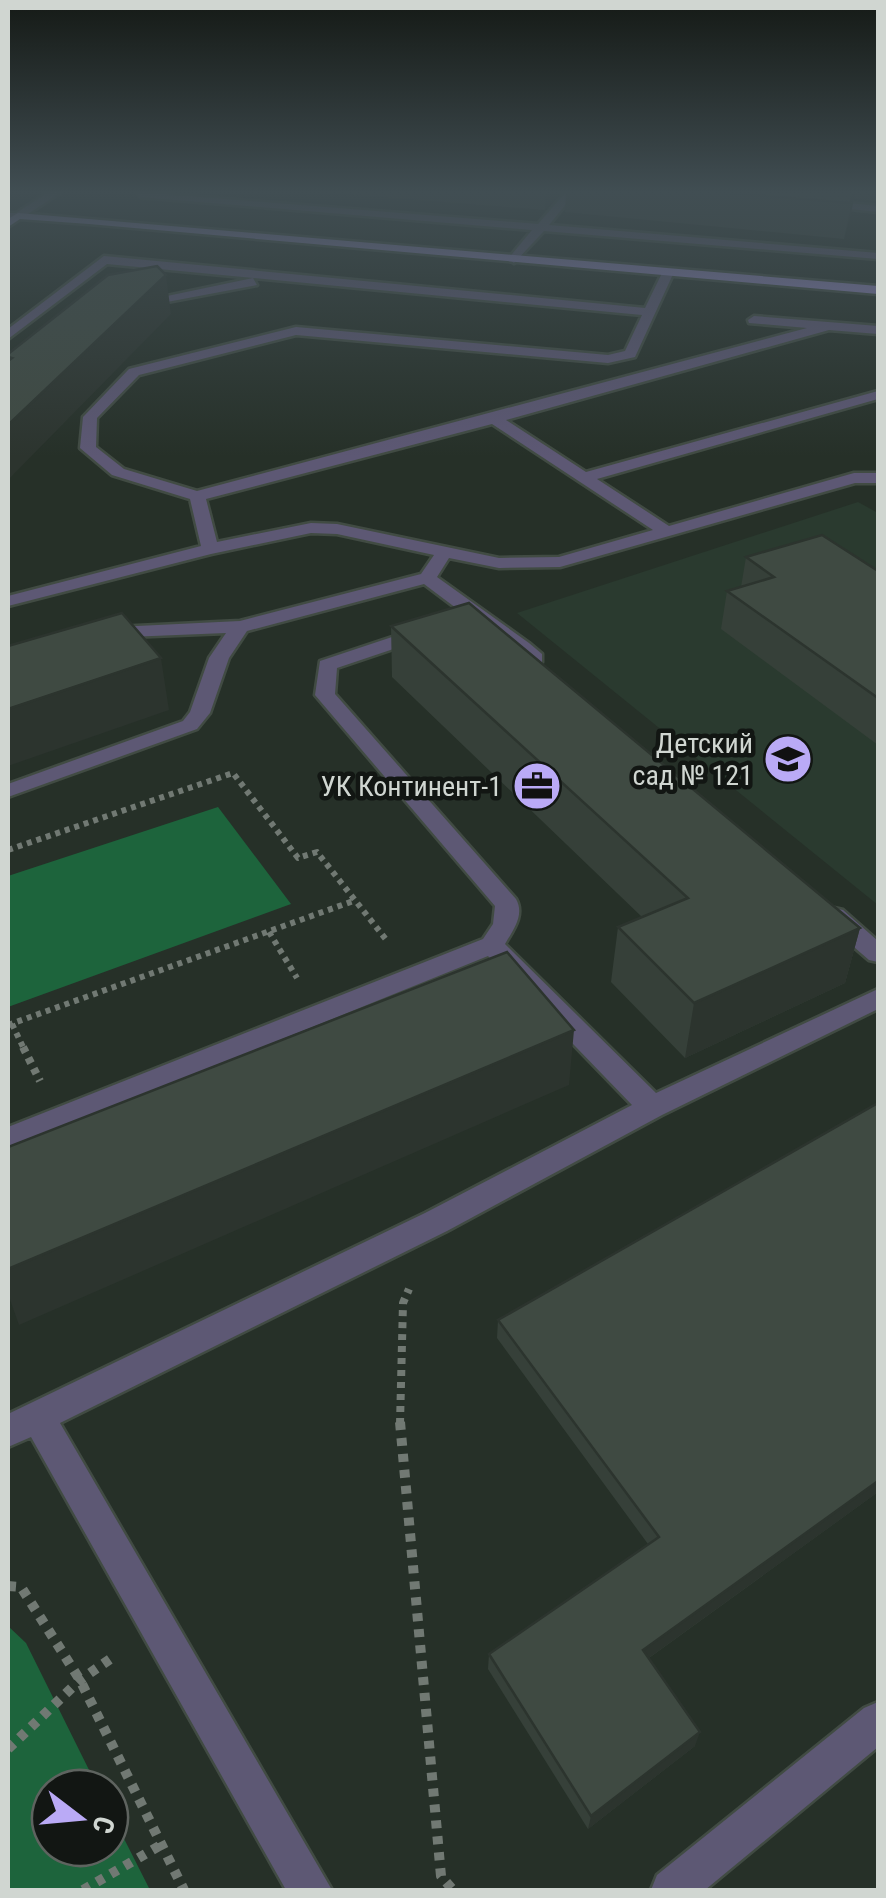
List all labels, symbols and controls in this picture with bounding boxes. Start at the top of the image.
place label: Детский сад № 121 [633,727,753,792]
school or university icon: Детский сад № 121 [762,733,814,785]
office icon: УК Континент-1 [511,760,563,812]
place label: УК Континент-1 [320,770,502,803]
north arrow [30,1768,130,1868]
text: С [85,1813,122,1837]

